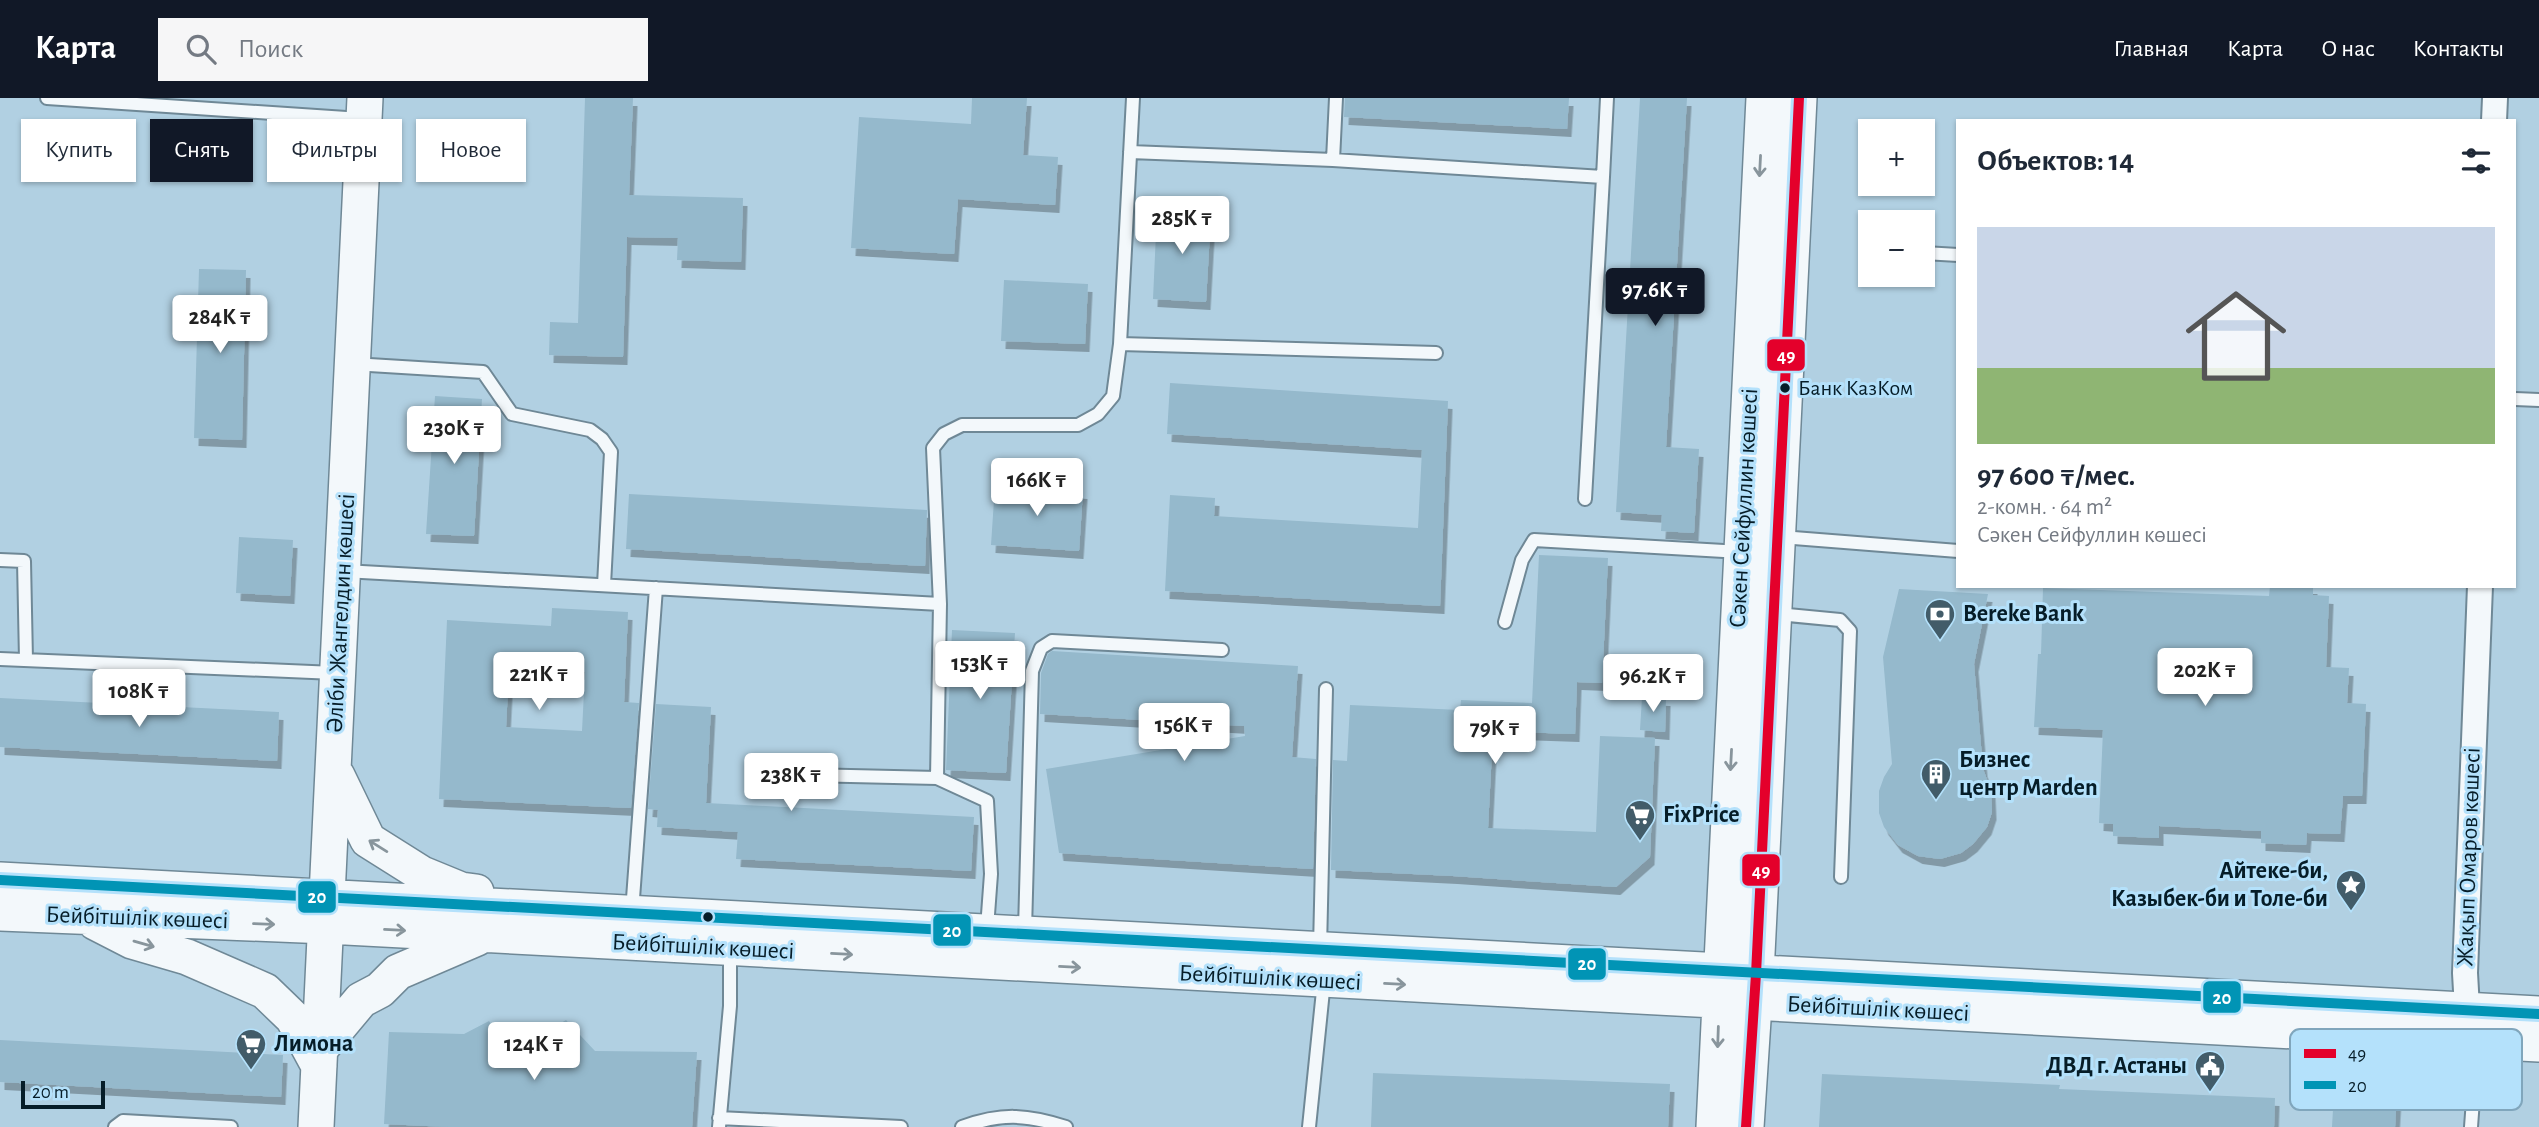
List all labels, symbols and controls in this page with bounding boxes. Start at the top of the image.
search box [158,18,648,81]
icon: search [182,30,220,68]
text: Карта [35,32,116,65]
text: Поиск [238,36,303,62]
text: Главная [2114,37,2189,61]
text: Карта [2227,37,2283,61]
text: О нас [2321,37,2375,61]
text: Контакты [2413,37,2504,61]
chip: Купить [21,119,136,182]
chip: Снять [150,119,253,182]
chip: Фильтры [267,119,402,182]
chip: Новое [416,119,526,182]
map controls [1858,119,1935,287]
button: + [1858,119,1935,196]
icon: filters [2457,142,2495,180]
text: Объектов: 14 [1977,146,2134,176]
one-way arrow [1754,154,1767,177]
pin: 285K ₸ [1125,197,1239,256]
text: 285K ₸ [1151,207,1213,230]
button: − [1858,210,1935,287]
pin: 97.6K ₸ [1590,268,1720,328]
icon: home [2173,273,2299,399]
text: 97.6K ₸ [1622,279,1688,302]
pin: 284K ₸ [163,296,277,355]
text: 284K ₸ [188,306,252,329]
line badge: 49 [1766,338,1806,372]
text: 49 [1777,347,1795,366]
place label: Банк КазКом [1798,377,1913,399]
marker: Банк КазКом [1778,381,1792,395]
street label: Сәкен Сейфуллин көшесі [1726,388,1762,628]
pin: 230K ₸ [397,406,511,466]
text: 230K ₸ [423,417,485,440]
pin: 166K ₸ [980,458,1094,518]
text: 97 600 ₸/мес. [1977,461,2135,491]
text: 166K ₸ [1007,469,1067,492]
street label: Әліби Жангелдин көшесі [323,493,359,733]
text: 2-комн. · 64 m² [1977,496,2112,519]
text: Сәкен Сейфуллин көшесі [1977,524,2207,547]
bank icon: Bereke Bank [1923,597,1957,641]
place label: Bereke Bank [1963,602,2084,626]
pin: 153K ₸ [923,642,1037,701]
pin: 202K ₸ [2148,648,2262,708]
pin: 221K ₸ [482,652,596,712]
text: 153K ₸ [951,652,1009,675]
pin: 96.2K ₸ [1588,654,1718,714]
text: 202K ₸ [2173,659,2237,682]
text: 221K ₸ [509,663,569,686]
text: 96.2K ₸ [1619,665,1687,688]
pin: 108K ₸ [82,670,196,729]
text: 108K ₸ [108,680,170,703]
pin: 156K ₸ [1127,704,1241,763]
pin: 79K ₸ [1446,706,1544,766]
text: 156K ₸ [1155,714,1213,737]
text: 79K ₸ [1470,717,1520,740]
street label: Жақып Омаров көшесі [2453,747,2485,967]
place label: Бизнес центр Marden [1959,748,2098,800]
one-way arrow [1725,749,1738,772]
pin: 238K ₸ [734,754,848,813]
building icon: Бизнес центр Marden [1919,757,1953,801]
text: 238K ₸ [760,764,822,787]
supermarket icon: FixPrice [1623,798,1657,842]
place label: FixPrice [1663,803,1740,827]
one-way arrow [369,838,388,853]
line badge: 49 [1741,853,1781,887]
place label: Айтеке-би, Казыбек-би и Толе-би [2111,859,2328,911]
text: 49 [1752,862,1770,881]
place icon: Айтеке-би, Казыбек-би и Толе-би [2334,868,2368,912]
line badge: 20 [297,880,337,914]
text: 20 [308,888,327,907]
street label: Бейбітшілік көшесі [45,903,229,933]
unlabelled marker [701,910,715,924]
line badge: 20 [932,913,972,947]
one-way arrow [252,917,275,930]
text: 20 [943,922,962,941]
one-way arrow [383,924,406,937]
street label: Бейбітшілік көшесі [611,930,795,964]
one-way arrow [133,939,155,952]
line badge: 20 [1567,947,1607,981]
one-way arrow [831,948,854,961]
text: 20 [1578,955,1597,974]
one-way arrow [1058,961,1080,974]
street label: Бейбітшілік көшесі [1178,961,1362,995]
one-way arrow [1383,978,1406,991]
line badge: 20 [2202,980,2242,1014]
text: 20 [2213,989,2232,1008]
street label: Бейбітшілік көшесі [1786,992,1970,1026]
pin: 124K ₸ [477,1023,591,1082]
one-way arrow [1712,1025,1725,1048]
supermarket icon: Лимона [234,1027,268,1071]
legend [2290,1029,2522,1110]
place label: Лимона [274,1032,353,1056]
text: 124K ₸ [504,1033,564,1056]
text: 49 [2348,1045,2366,1064]
public building icon: ДВД г. Астаны [2193,1049,2227,1093]
place label: ДВД г. Астаны [2046,1054,2187,1078]
text: 20 [2348,1077,2367,1096]
scale bar [21,1078,105,1110]
text: 20 m [32,1083,69,1102]

